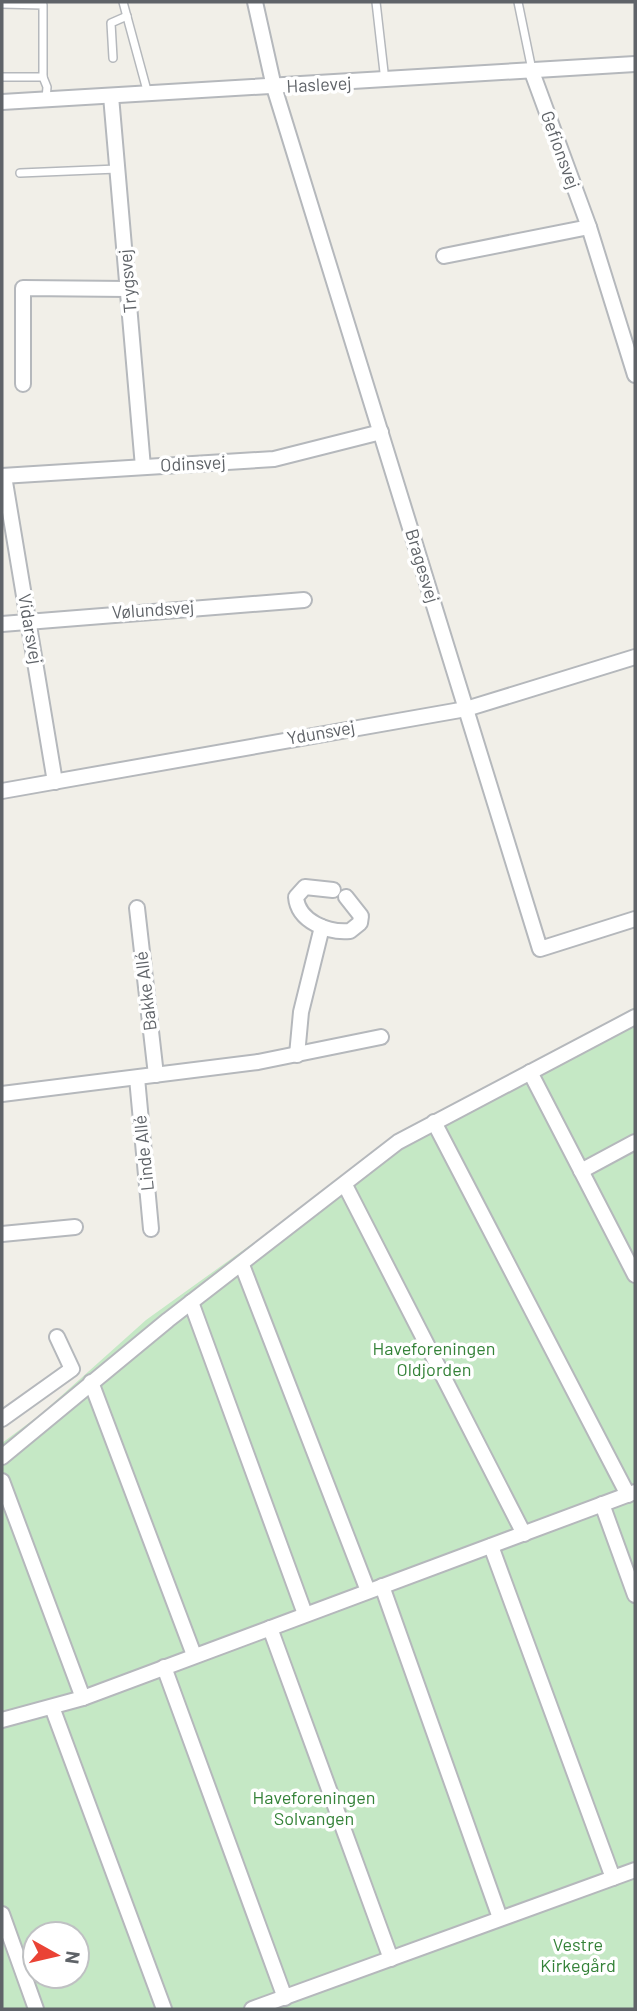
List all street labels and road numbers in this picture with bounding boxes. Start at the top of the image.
street label: Haslevej [286,71,352,97]
street label: Gefionsvej [537,108,585,192]
street label: Trygsvej [113,248,141,314]
street label: Odinsvej [160,450,226,476]
street label: Bragesvej [401,526,445,605]
street label: Vidarsvej [14,592,48,666]
street label: Vølundsvej [111,595,195,623]
street label: Ydunsvej [285,715,357,749]
street label: Bakke Allé [129,950,161,1032]
street label: Linde Allé [128,1114,158,1192]

